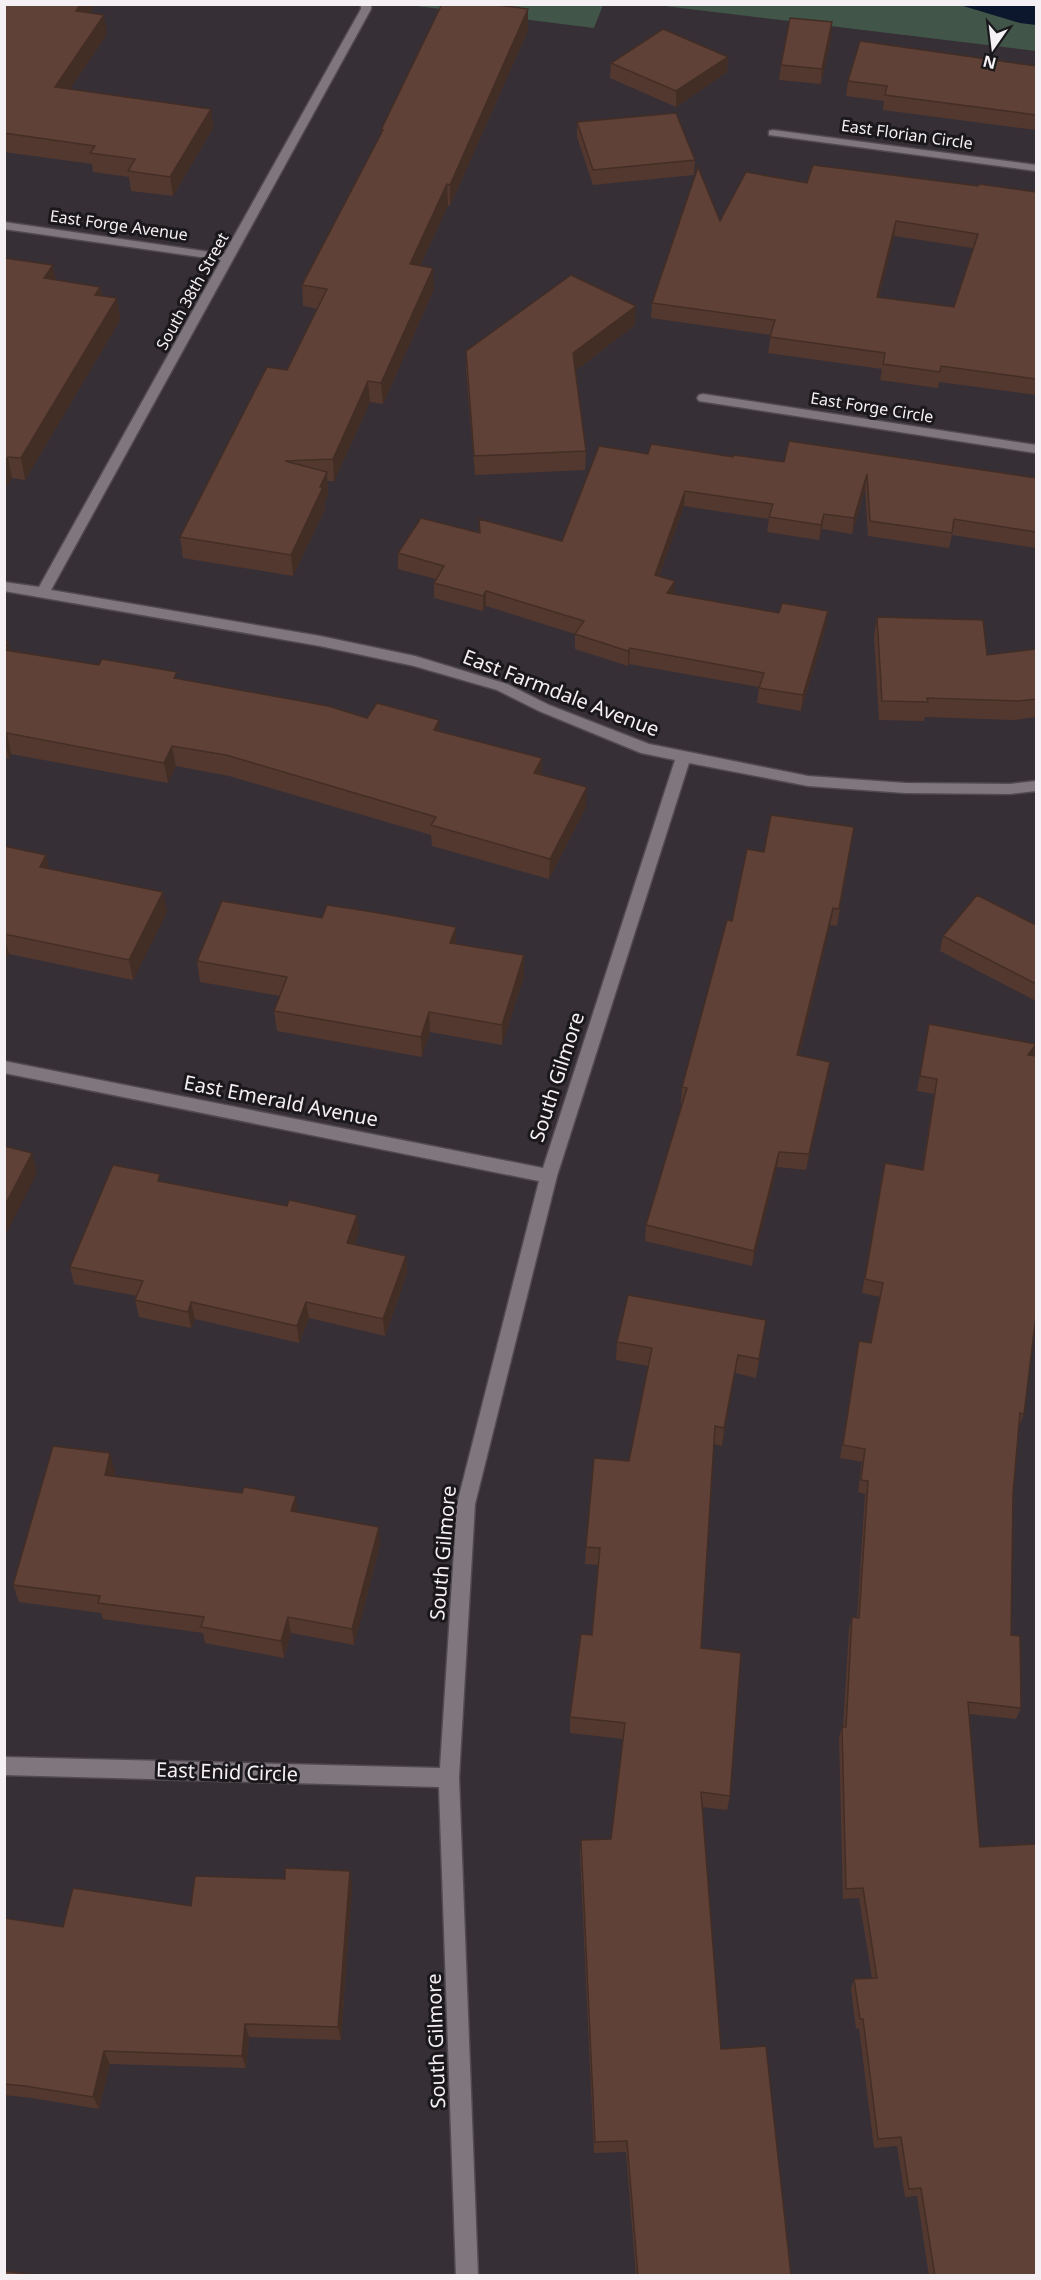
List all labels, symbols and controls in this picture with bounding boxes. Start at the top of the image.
north arrow [963,18,1023,78]
text: N [980,50,998,75]
street label: East Florian Circle [840,114,974,154]
street label: East Forge Avenue [49,204,189,246]
street label: South 38th Street [151,228,233,354]
street label: East Forge Circle [809,386,935,428]
street label: East Farmdale Avenue [459,643,663,742]
street label: South Gilmore [523,1008,590,1145]
street label: East Emerald Avenue [182,1068,381,1133]
street label: South Gilmore [423,1485,462,1621]
street label: East Enid Circle [155,1756,299,1787]
street label: South Gilmore [420,1973,451,2109]

